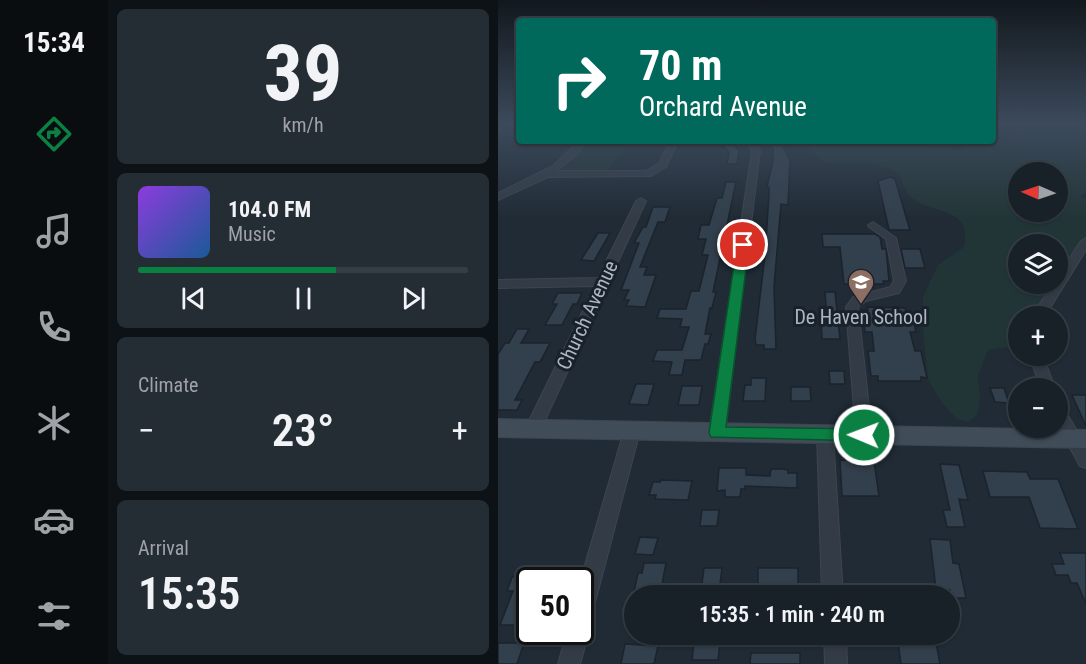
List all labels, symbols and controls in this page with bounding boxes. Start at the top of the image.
text: 15:34 [23,27,85,59]
text: 39 [264,28,342,119]
text: 70 m [639,41,722,90]
icon: right [540,42,618,120]
text: Orchard Avenue [639,91,807,123]
icon: directions [33,113,75,155]
text: km/h [282,113,324,137]
north arrow [1008,162,1068,222]
map controls [1008,162,1068,438]
text: 104.0 FM [228,197,311,222]
icon: music [33,210,75,252]
pin [717,219,768,270]
text: Music [228,222,276,246]
icon: arrive [726,228,759,261]
button: layers [1008,234,1068,294]
street label: Church Avenue [551,257,623,373]
school or university icon: De Haven School [846,267,876,305]
icon: previous [177,282,210,315]
icon: pause [287,282,320,315]
icon: next [397,282,430,315]
place label: De Haven School [794,305,928,329]
icon: phone [33,306,75,348]
button: + [1008,306,1068,366]
text: Climate [138,373,198,397]
button: − [1008,378,1068,438]
icon: climate [33,402,75,444]
position arrow [832,403,896,467]
text: 23° [272,404,334,457]
text: − [138,411,155,450]
text: + [452,411,468,450]
icon: car [33,499,75,541]
text: Arrival [138,536,189,560]
text: 15:35 [138,567,240,620]
speed limit sign: 50 [516,567,594,645]
icon: filters [33,595,75,637]
text: 15:35 · 1 min · 240 m [699,602,885,627]

